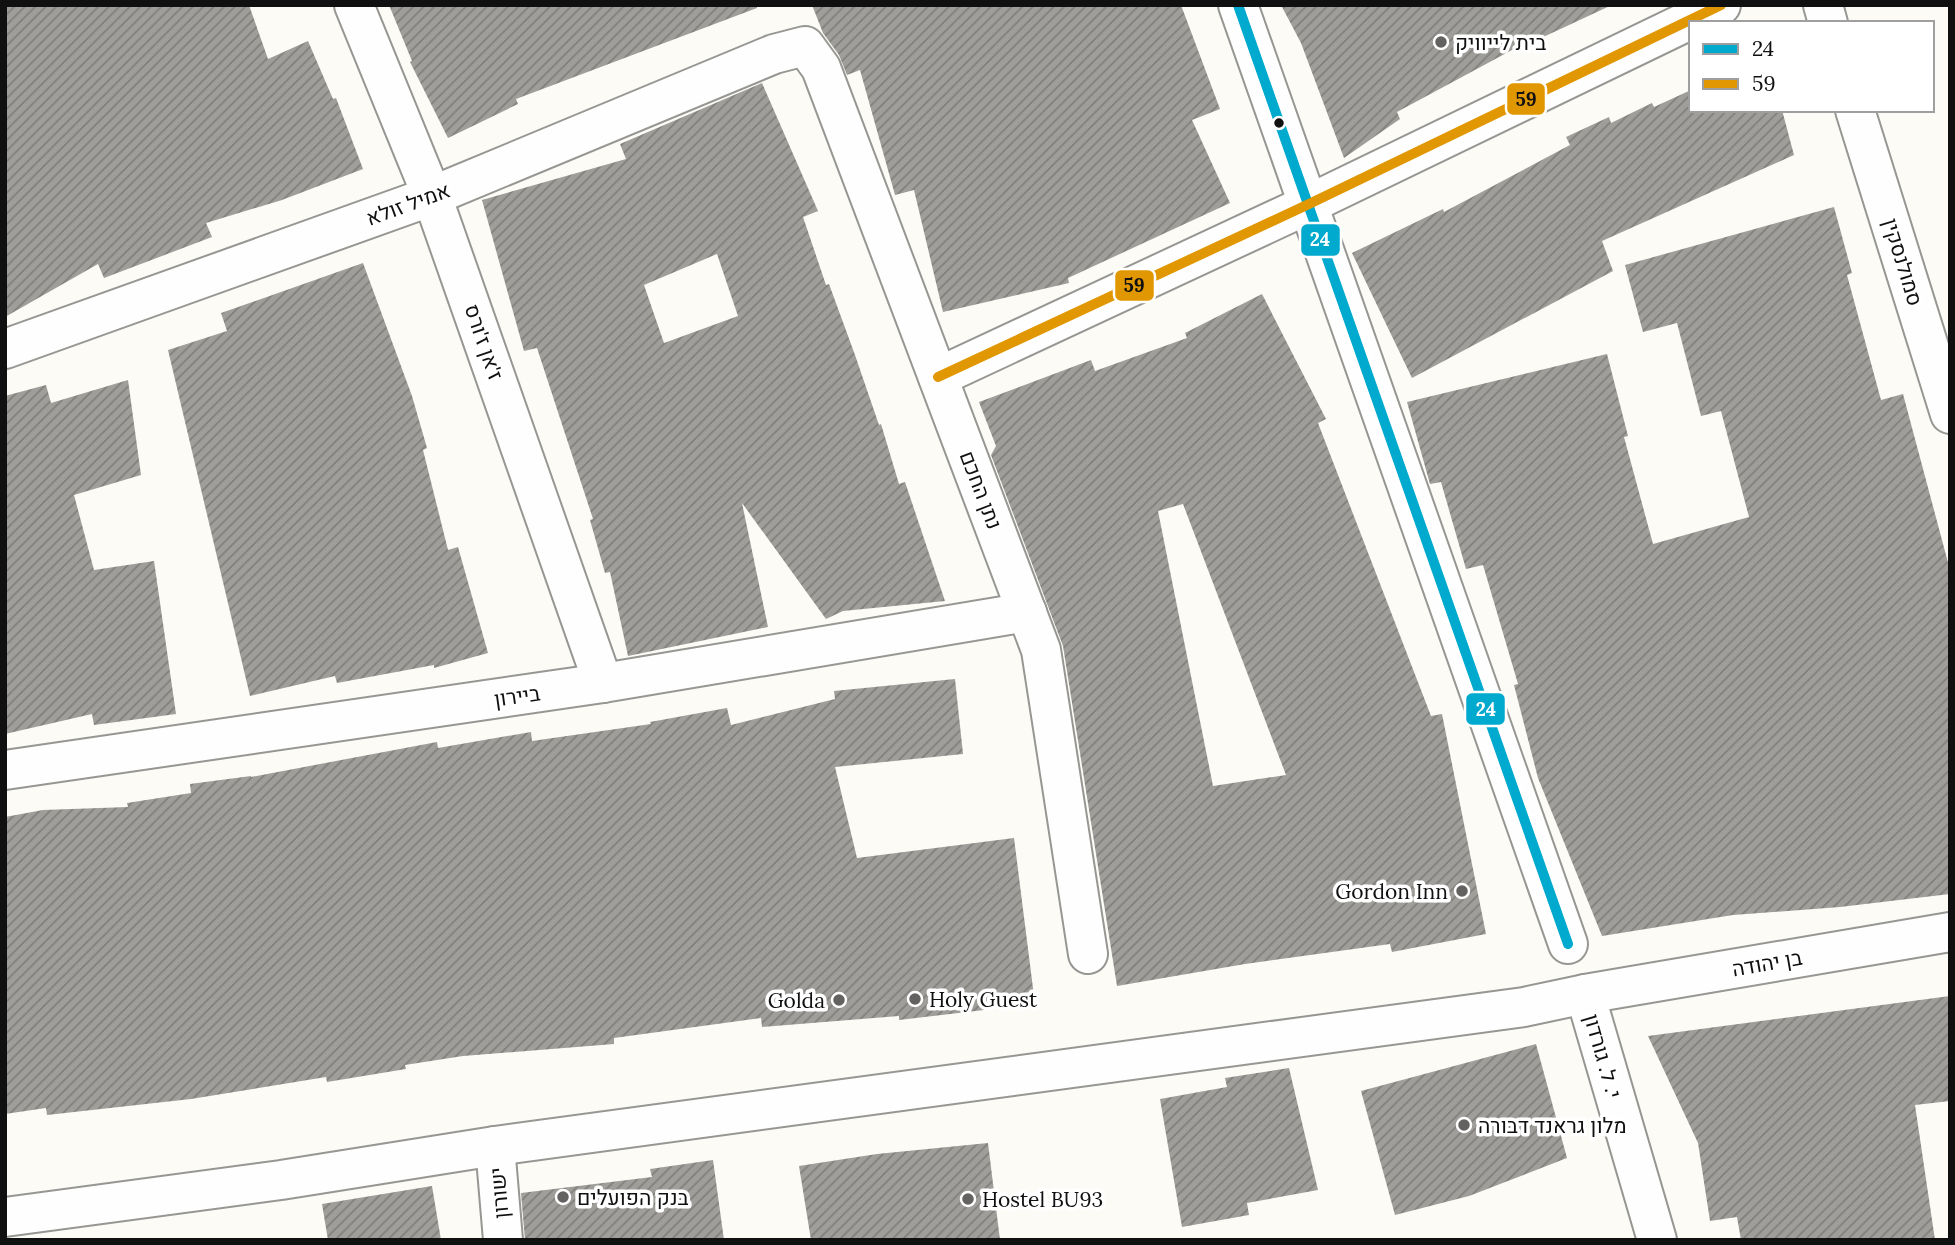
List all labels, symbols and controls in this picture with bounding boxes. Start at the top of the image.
legend [1689,21,1934,112]
place label: בית לייוויק [1455,29,1546,56]
marker: בית לייוויק [1433,34,1449,50]
text: 24 [1752,35,1774,62]
text: 59 [1752,70,1776,97]
line badge: 59 [1506,82,1546,116]
text: 59 [1515,87,1537,111]
unlabelled marker [1272,116,1286,130]
street label: אמיל זולא [362,176,454,232]
street label: סמולנסקין [1877,215,1929,309]
line badge: 24 [1300,223,1341,257]
text: 24 [1310,227,1330,251]
line badge: 59 [1114,269,1155,302]
text: 59 [1123,273,1145,297]
street label: ז'אן ז'ורס [458,300,510,384]
street label: נתן החכם [954,447,1008,533]
street label: ביירון [492,679,542,713]
line badge: 24 [1465,692,1506,726]
text: 24 [1476,697,1496,721]
place label: Gordon Inn [1335,878,1448,905]
marker: Gordon Inn [1454,883,1470,899]
street label: בן יהודה [1730,944,1804,982]
place label: Holy Guest [929,986,1038,1013]
place label: Golda [768,987,825,1014]
marker: Holy Guest [907,991,923,1007]
marker: Golda [831,992,847,1008]
street label: י. ל. גורדון [1578,1011,1628,1101]
place label: מלון גראנד דבורה [1478,1112,1627,1139]
marker: מלון גראנד דבורה [1456,1117,1472,1133]
street label: ישורון [483,1166,515,1220]
place label: בנק הפועלים [577,1184,689,1211]
place label: Hostel BU93 [982,1186,1103,1213]
marker: בנק הפועלים [555,1189,571,1205]
marker: Hostel BU93 [960,1191,976,1207]

